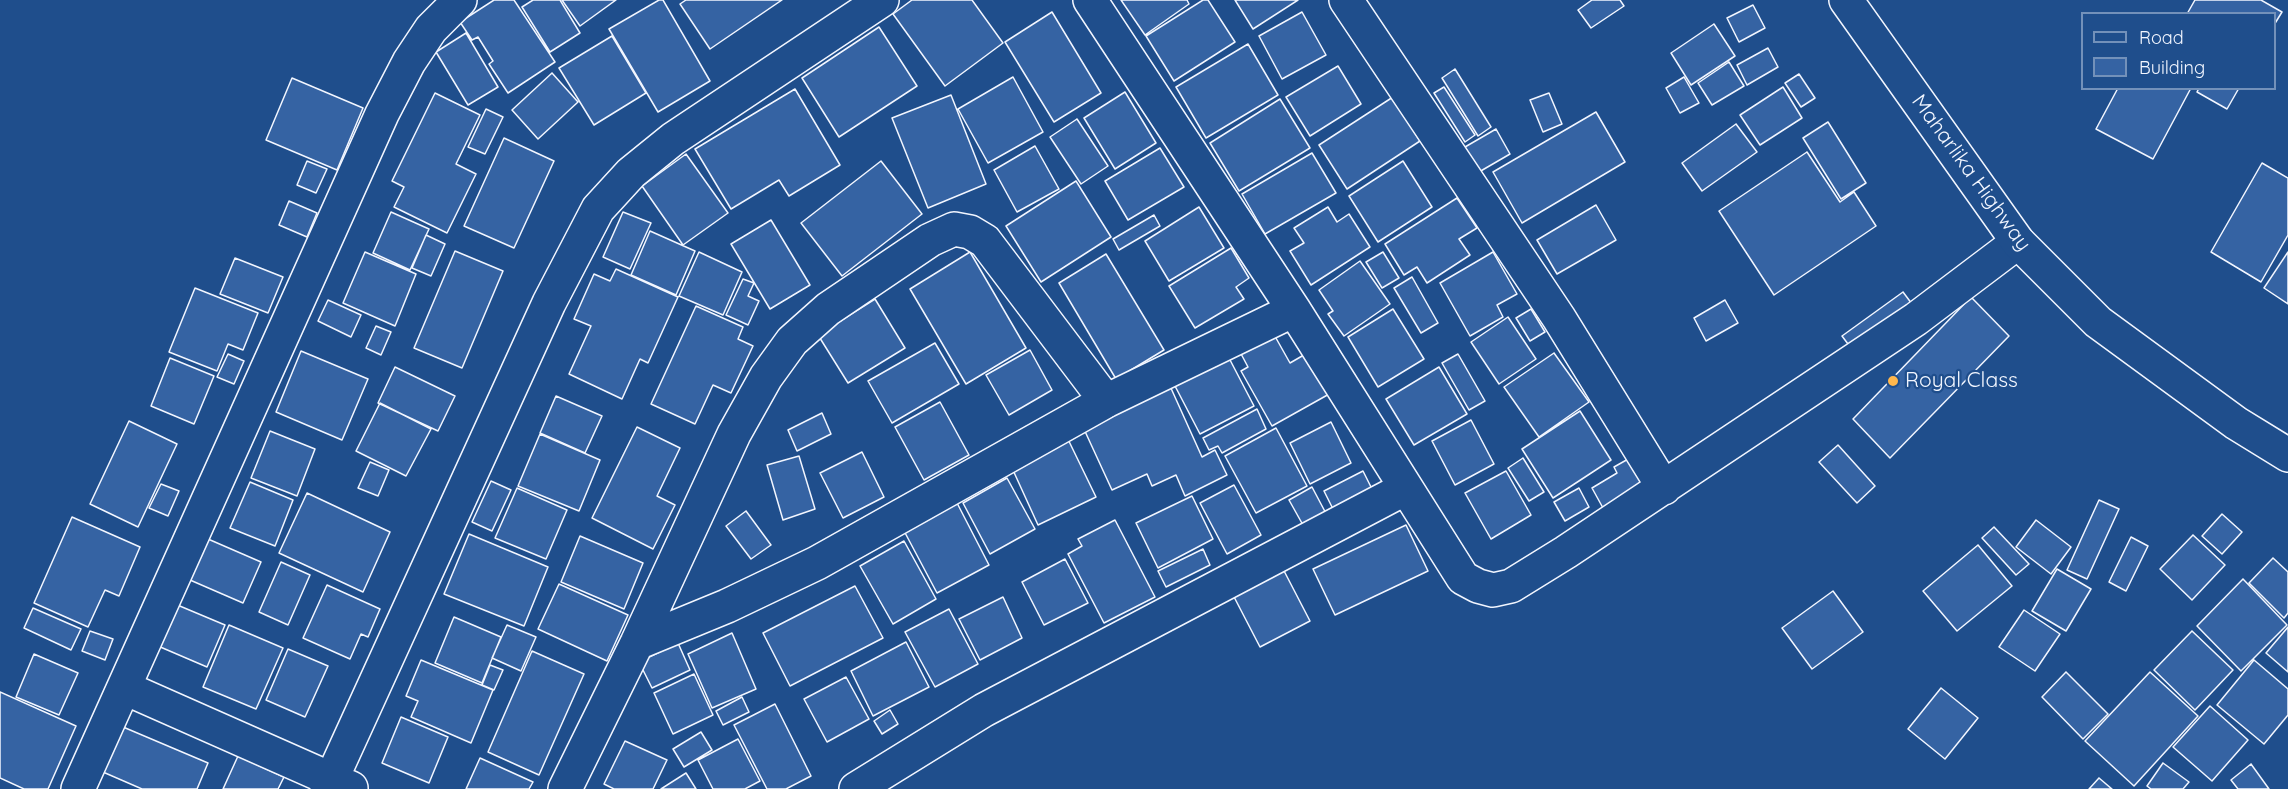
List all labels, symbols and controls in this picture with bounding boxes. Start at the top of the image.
legend [2081,12,2276,90]
text: Road [2139,26,2184,49]
text: Building [2139,56,2205,79]
street label: Maharlika Highway [1906,90,2036,256]
place label: Royal Class [1905,368,2018,394]
marker: Royal Class [1886,374,1900,388]

